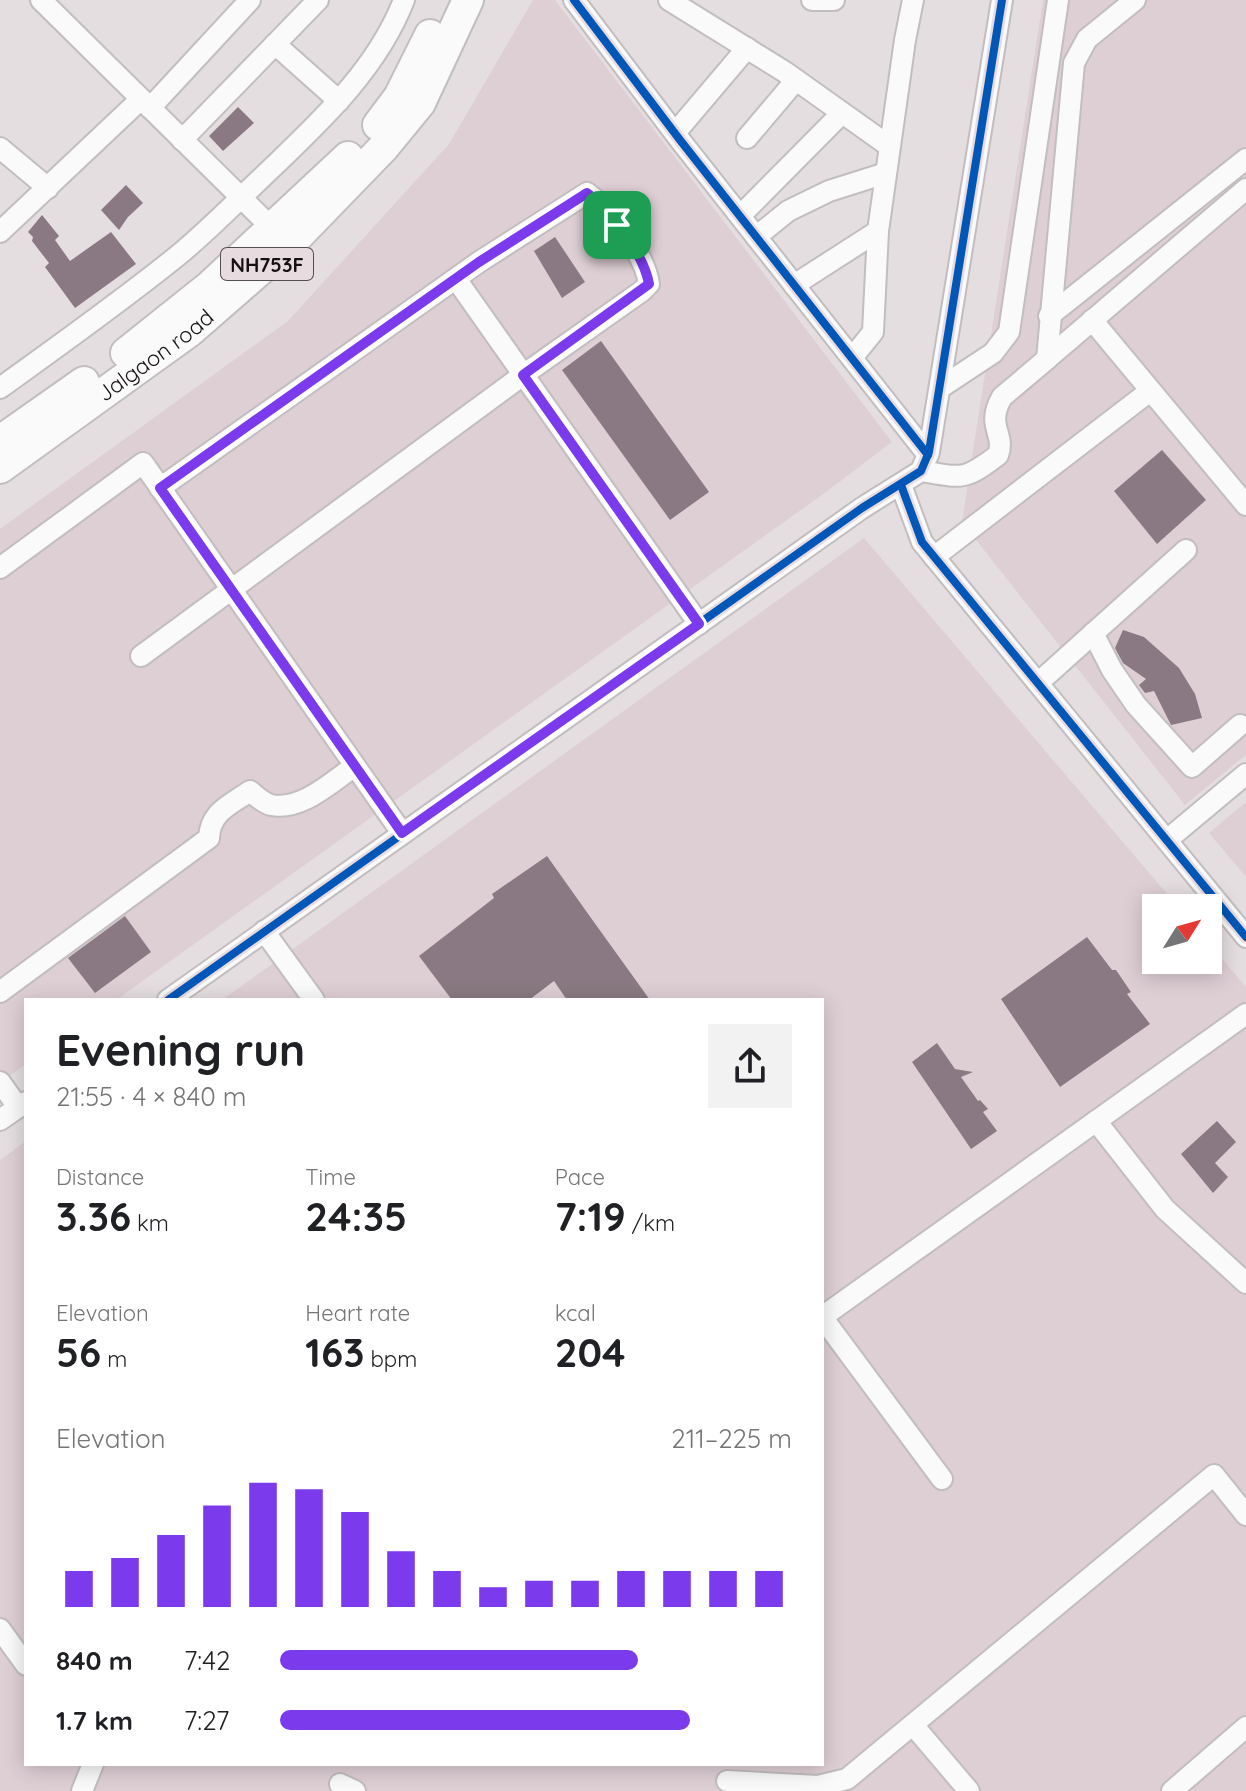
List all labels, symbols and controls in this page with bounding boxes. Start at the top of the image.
pin [583,191,651,259]
icon: arrive [595,203,639,247]
road number: NH753F [221,248,313,280]
street label: Jalgaon road [92,303,219,407]
north arrow [1142,894,1222,974]
map controls [1142,894,1222,974]
text: Evening run [56,1022,305,1077]
button: share [708,1024,792,1108]
text: 21:55 · 4 × 840 m [56,1080,246,1113]
text: Distance [56,1163,144,1191]
text: Time [305,1163,356,1191]
text: Pace [555,1163,605,1191]
text: 3.36 [56,1191,131,1241]
text: 24:35 [305,1191,407,1241]
text: 7:19 [555,1191,626,1241]
text: km [131,1209,169,1237]
text: /km [626,1209,675,1237]
text: Elevation [56,1299,149,1327]
text: Heart rate [305,1299,410,1327]
text: kcal [555,1299,596,1327]
text: 56 [56,1327,101,1377]
text: 163 [305,1327,365,1377]
text: 204 [555,1327,626,1377]
text: m [101,1345,127,1373]
text: bpm [365,1345,417,1373]
text: Elevation [56,1422,166,1455]
text: 211–225 m [671,1422,792,1455]
text: 840 m [56,1644,133,1677]
text: 7:42 [184,1644,230,1677]
text: 1.7 km [56,1704,133,1737]
text: 7:27 [184,1704,229,1737]

